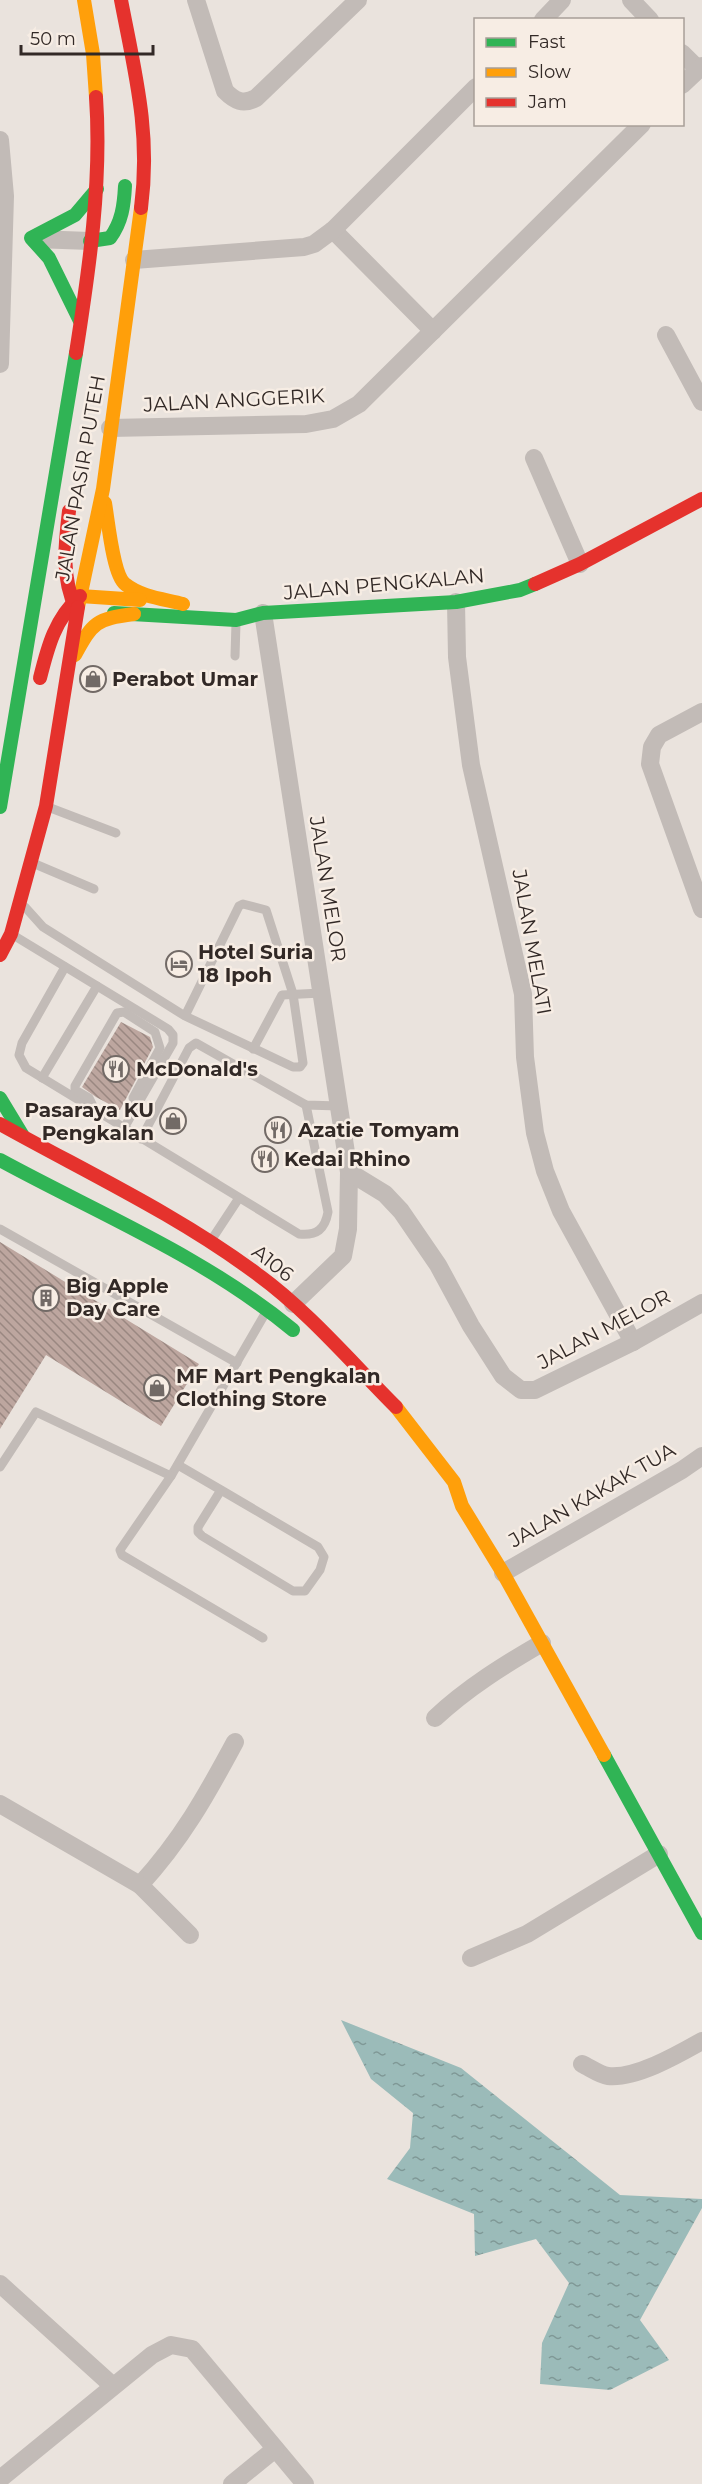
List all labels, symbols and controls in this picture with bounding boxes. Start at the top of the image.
scale bar [21,18,153,56]
legend [474,18,684,126]
text: 50 m [30,28,76,50]
text: Fast [528,31,566,53]
text: Slow [528,61,571,83]
text: Jam [527,91,567,113]
street label: JALAN PASIR PUTEH [50,373,110,584]
street label: JALAN ANGGERIK [142,383,326,417]
street label: JALAN PENGKALAN [282,563,485,605]
shop icon: Perabot Umar [78,664,108,694]
place label: Perabot Umar [112,667,259,691]
street label: JALAN MELOR [305,814,351,963]
street label: JALAN MELATI [507,866,557,1017]
place label: Hotel Suria 18 Ipoh [198,940,313,987]
hotel icon: Hotel Suria 18 Ipoh [164,949,194,979]
restaurant icon: McDonald's [101,1054,131,1084]
place label: McDonald's [136,1057,258,1081]
place label: Pasaraya KU Pengkalan [24,1098,154,1145]
shop icon: Pasaraya KU Pengkalan [158,1106,188,1136]
restaurant icon: Azatie Tomyam [263,1115,293,1145]
place label: Azatie Tomyam [297,1118,459,1142]
restaurant icon: Kedai Rhino [250,1144,280,1174]
place label: Kedai Rhino [284,1147,410,1171]
street label: A106 [247,1239,299,1287]
place label: Big Apple Day Care [66,1274,169,1321]
building icon: Big Apple Day Care [31,1283,61,1313]
street label: JALAN MELOR [533,1284,674,1375]
place label: MF Mart Pengkalan Clothing Store [176,1364,381,1411]
shop icon: MF Mart Pengkalan Clothing Store [142,1373,172,1403]
street label: JALAN KAKAK TUA [504,1437,680,1553]

